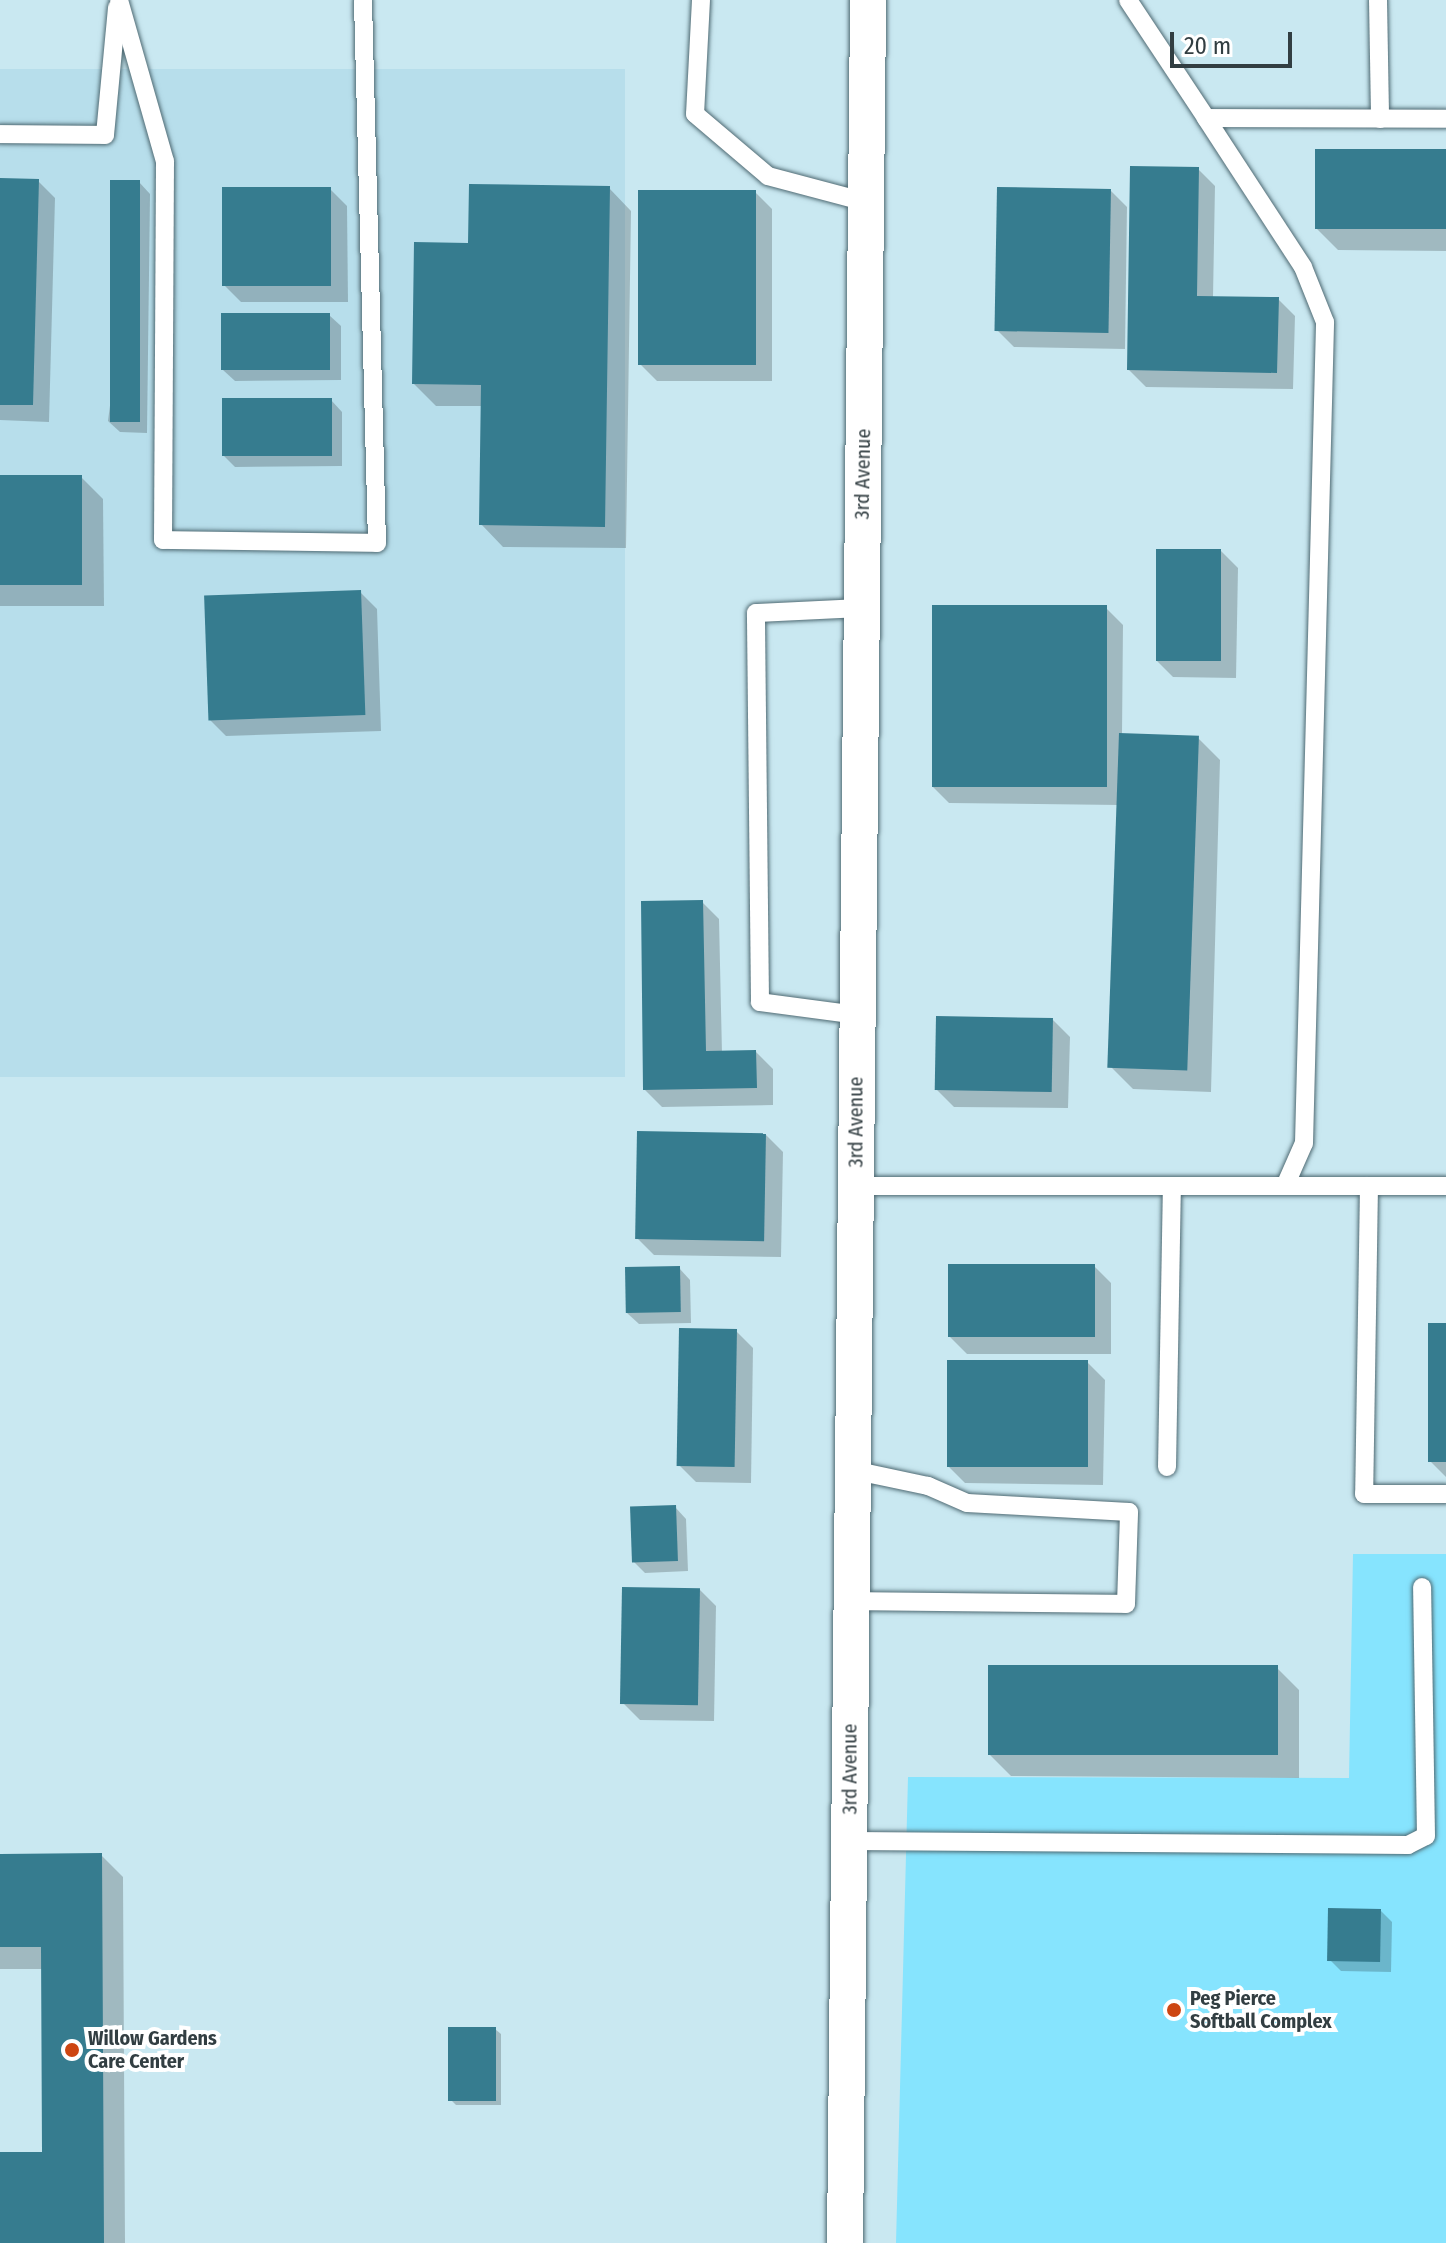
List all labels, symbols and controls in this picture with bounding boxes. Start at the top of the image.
scale bar [1174,16,1296,66]
text: 20 m [1184,32,1231,60]
street label: 3rd Avenue [850,428,876,520]
street label: 3rd Avenue [844,1077,868,1167]
street label: 3rd Avenue [838,1724,862,1814]
place label: Peg Pierce Softball Complex [1190,1986,1332,2033]
marker: Peg Pierce Softball Complex [1165,2001,1183,2019]
place label: Willow Gardens Care Center [88,2026,217,2073]
marker: Willow Gardens Care Center [63,2041,81,2059]

